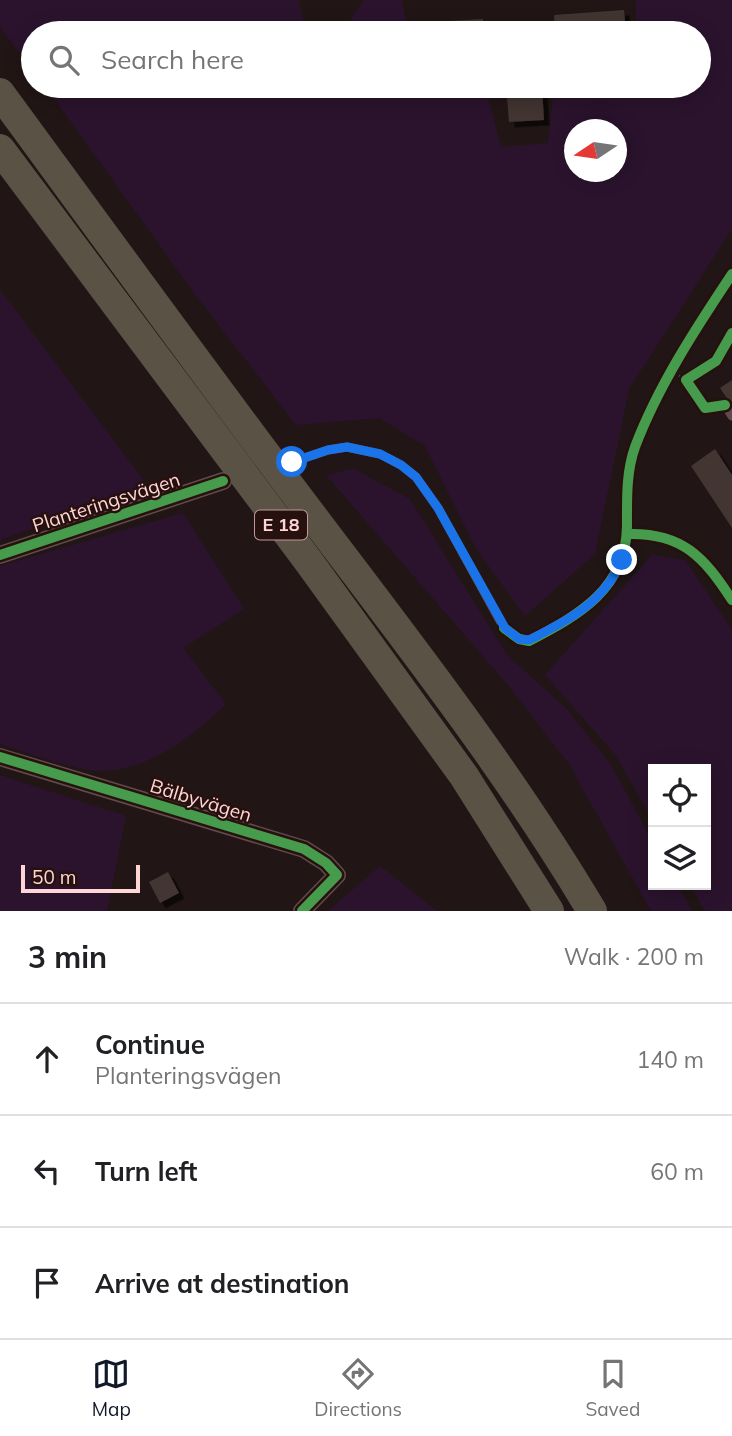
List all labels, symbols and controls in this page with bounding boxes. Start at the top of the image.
search box [21,21,711,98]
icon: search [45,41,83,79]
text: Search here [101,43,244,76]
north arrow [564,119,627,182]
route start [276,446,307,477]
street label: Planteringsvägen [29,467,183,537]
road number: E 18 [255,510,307,540]
route end [606,544,637,575]
map controls [648,764,711,890]
button: locate [648,764,711,827]
street label: Bälbyvägen [147,773,255,827]
button: layers [648,827,711,890]
scale bar [21,862,140,894]
text: 50 m [32,865,76,889]
text: 3 min [28,938,107,976]
text: Walk · 200 m [564,942,704,971]
text: Continue [95,1028,205,1061]
icon: ahead [28,1040,66,1078]
text: 140 m [636,1045,704,1074]
text: Planteringsvägen [95,1061,281,1090]
icon: left [28,1152,66,1190]
text: Turn left [95,1155,197,1188]
text: 60 m [650,1157,704,1186]
icon: arrive [28,1264,66,1302]
text: Arrive at destination [95,1267,350,1300]
tab: Map [92,1355,131,1421]
tab: Directions [314,1355,402,1421]
tab: Saved [585,1355,640,1421]

